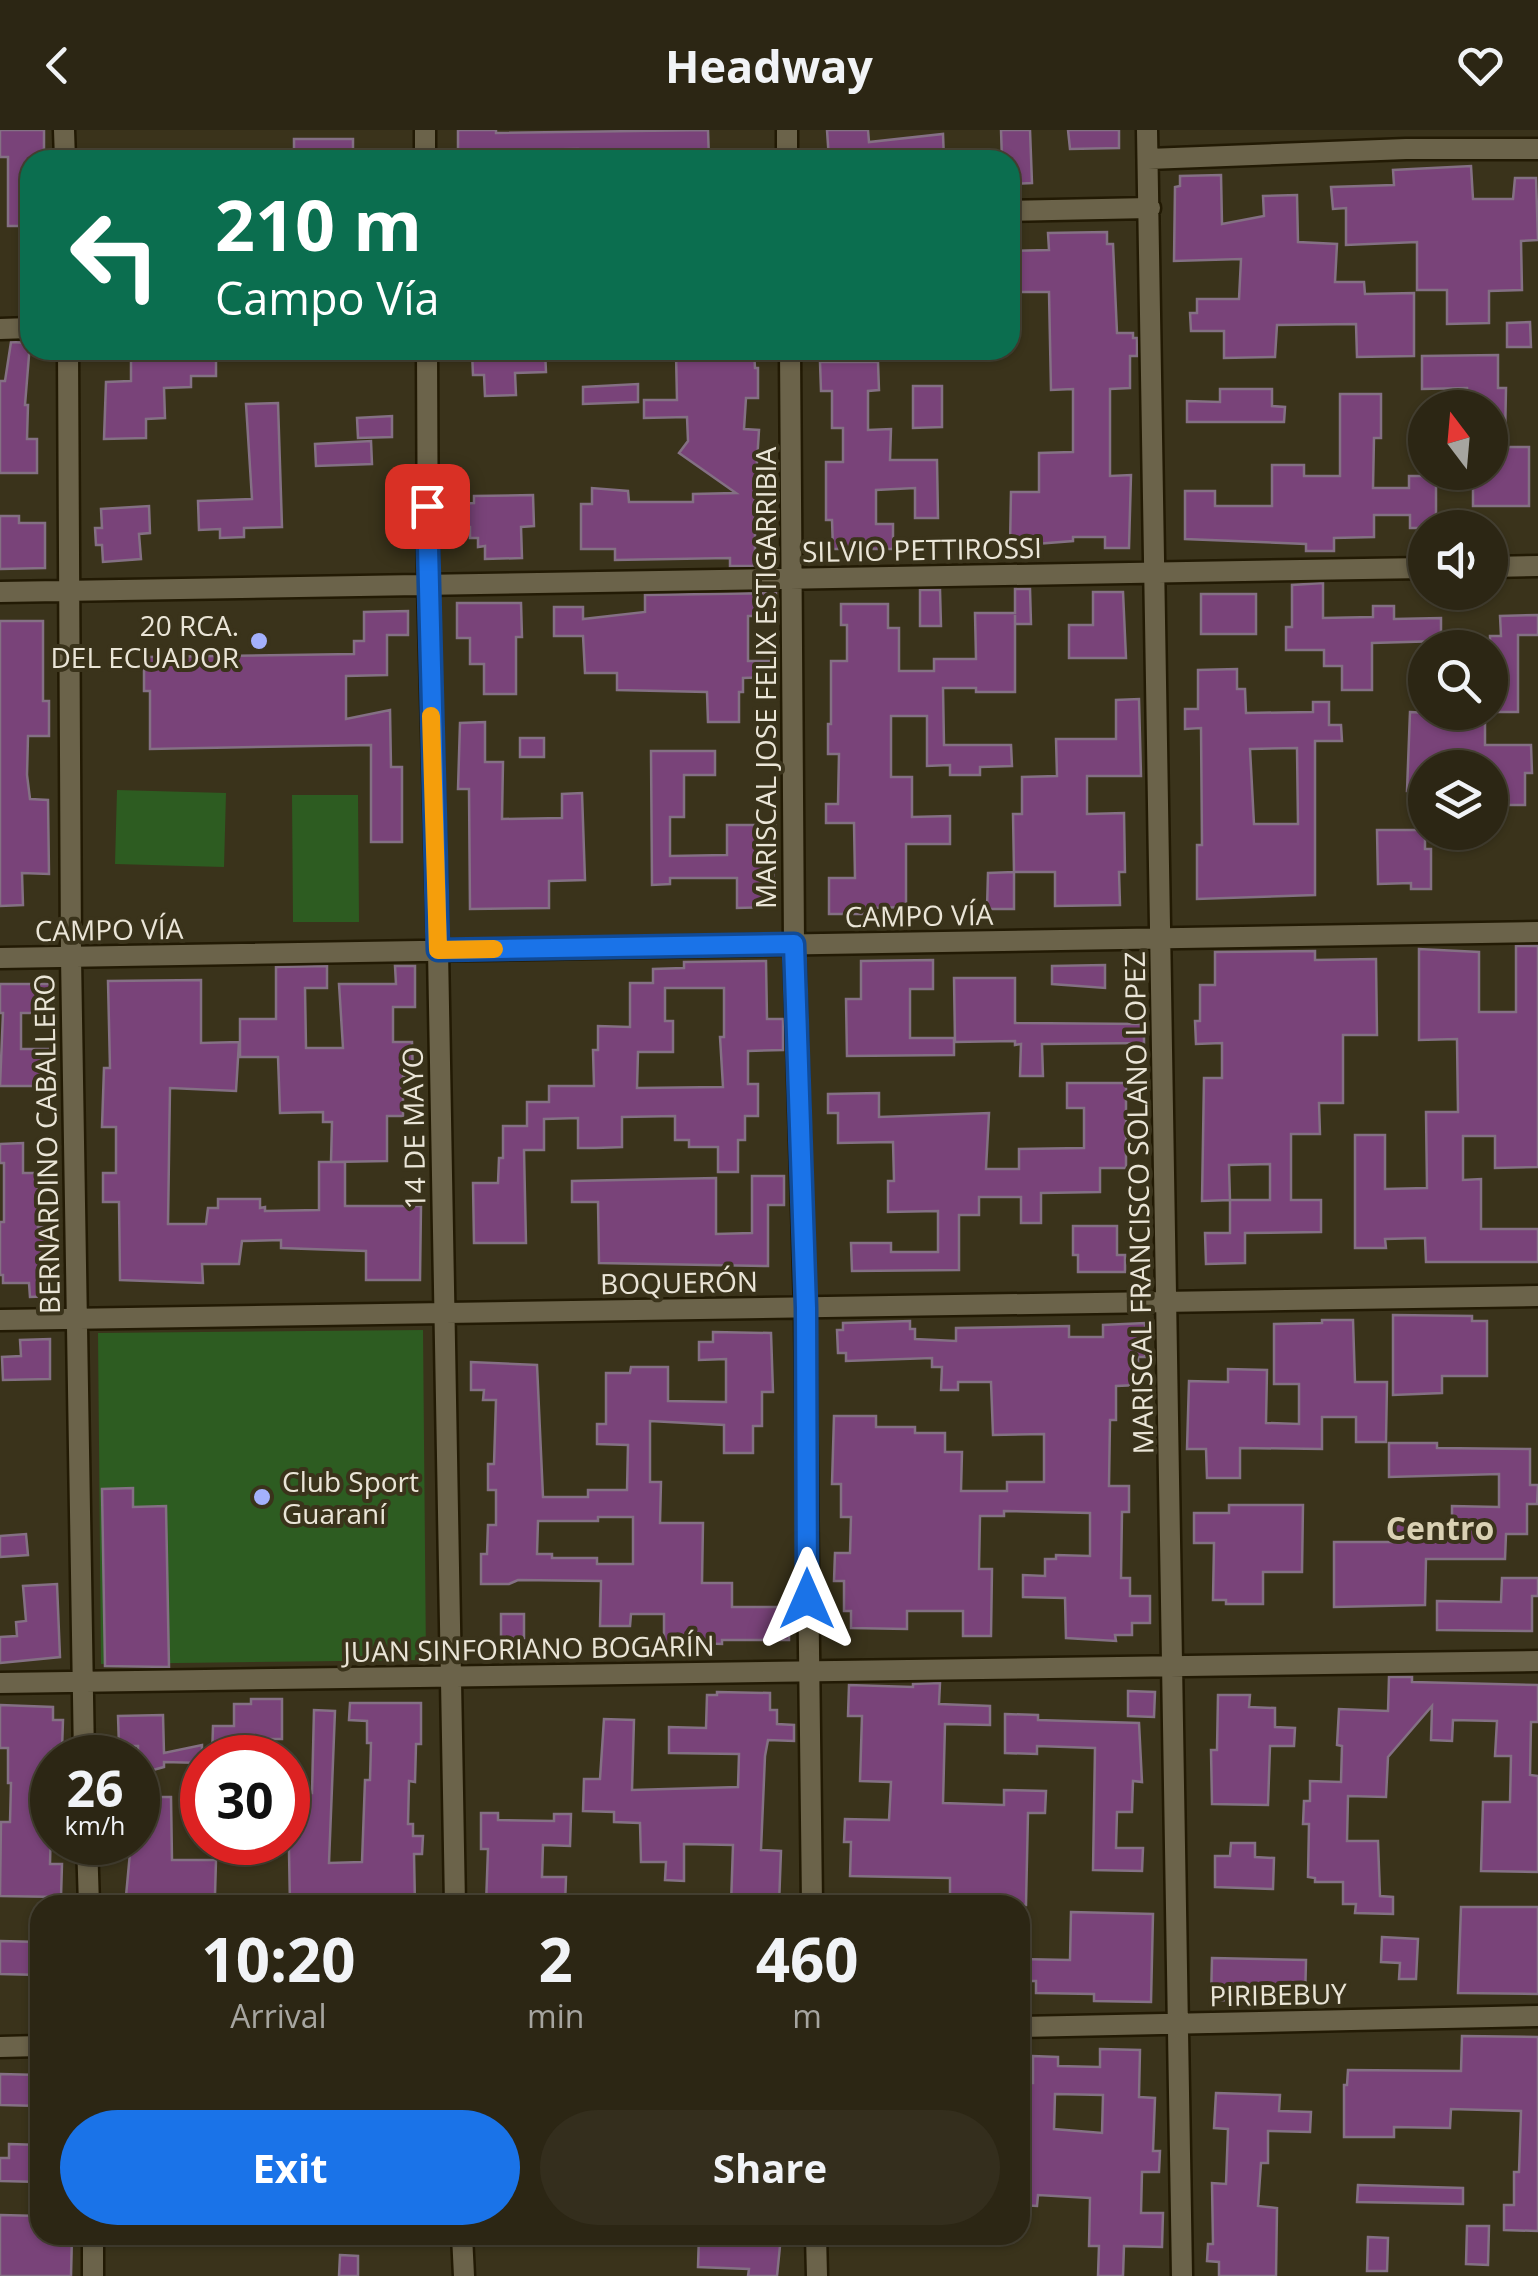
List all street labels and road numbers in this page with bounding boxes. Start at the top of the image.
street label: MARISCAL JOSE FELIX ESTIGARRIBIA [746,447,784,909]
street label: SILVIO PETTIROSSI [802,528,1042,570]
street label: CAMPO VÍA [844,895,994,935]
street label: CAMPO VÍA [34,909,184,949]
street label: MARISCAL FRANCISCO SOLANO LOPEZ [1115,951,1161,1455]
street label: BERNARDINO CABALLERO [24,974,68,1314]
street label: 14 DE MAYO [393,1046,433,1210]
street label: BOQUERÓN [600,1262,758,1302]
street label: JUAN SINFORIANO BOGARÍN [340,1626,715,1670]
street label: PIRIBEBUY [1209,1974,1347,2014]

